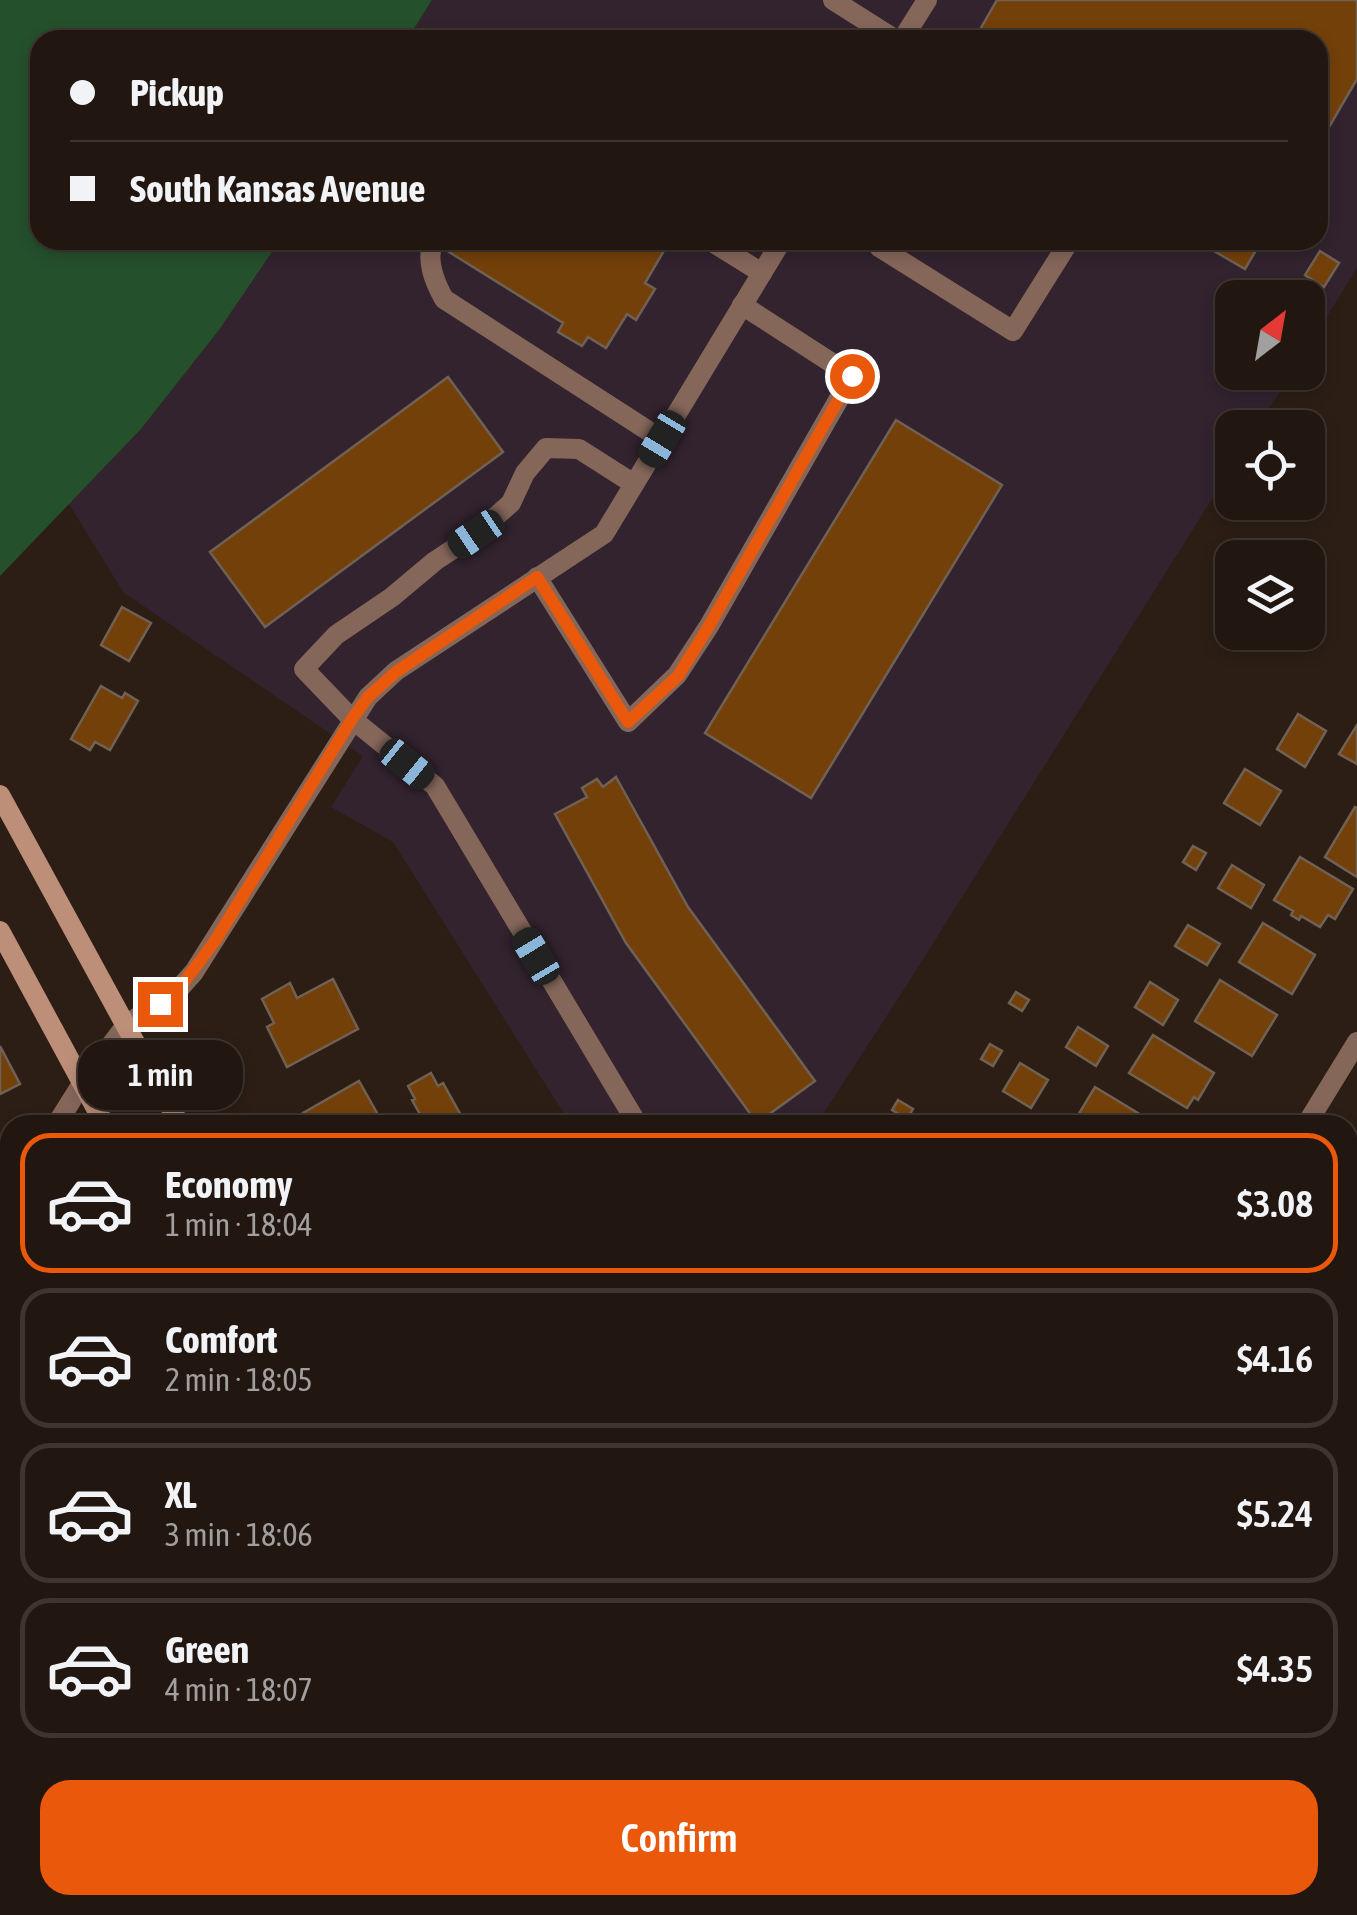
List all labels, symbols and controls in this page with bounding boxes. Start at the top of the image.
text: Pickup [130,71,224,114]
text: South Kansas Avenue [130,167,426,210]
north arrow [1215,280,1325,390]
map controls [1215,280,1325,650]
route start [830,354,875,399]
car [634,406,690,472]
button: locate [1215,410,1325,520]
car [443,505,509,563]
button: layers [1215,540,1325,650]
car [374,733,440,795]
car [508,923,564,989]
route end [138,982,183,1027]
callout: 1 min [78,1039,242,1109]
text: 1 min [128,1056,193,1093]
icon: car [45,1158,135,1248]
text: Economy [165,1163,292,1206]
text: $3.08 [1237,1182,1313,1225]
text: 1 min · 18:04 [165,1206,312,1243]
icon: car [45,1313,135,1403]
text: Comfort [165,1318,277,1361]
text: $4.16 [1237,1337,1313,1380]
text: 2 min · 18:05 [165,1361,312,1398]
icon: car [45,1468,135,1558]
text: XL [165,1473,197,1516]
text: $5.24 [1237,1492,1313,1535]
text: 3 min · 18:06 [165,1516,312,1553]
icon: car [45,1623,135,1713]
text: Green [165,1628,249,1671]
text: $4.35 [1237,1647,1313,1690]
text: 4 min · 18:07 [165,1671,312,1708]
button: Confirm [40,1780,1318,1895]

